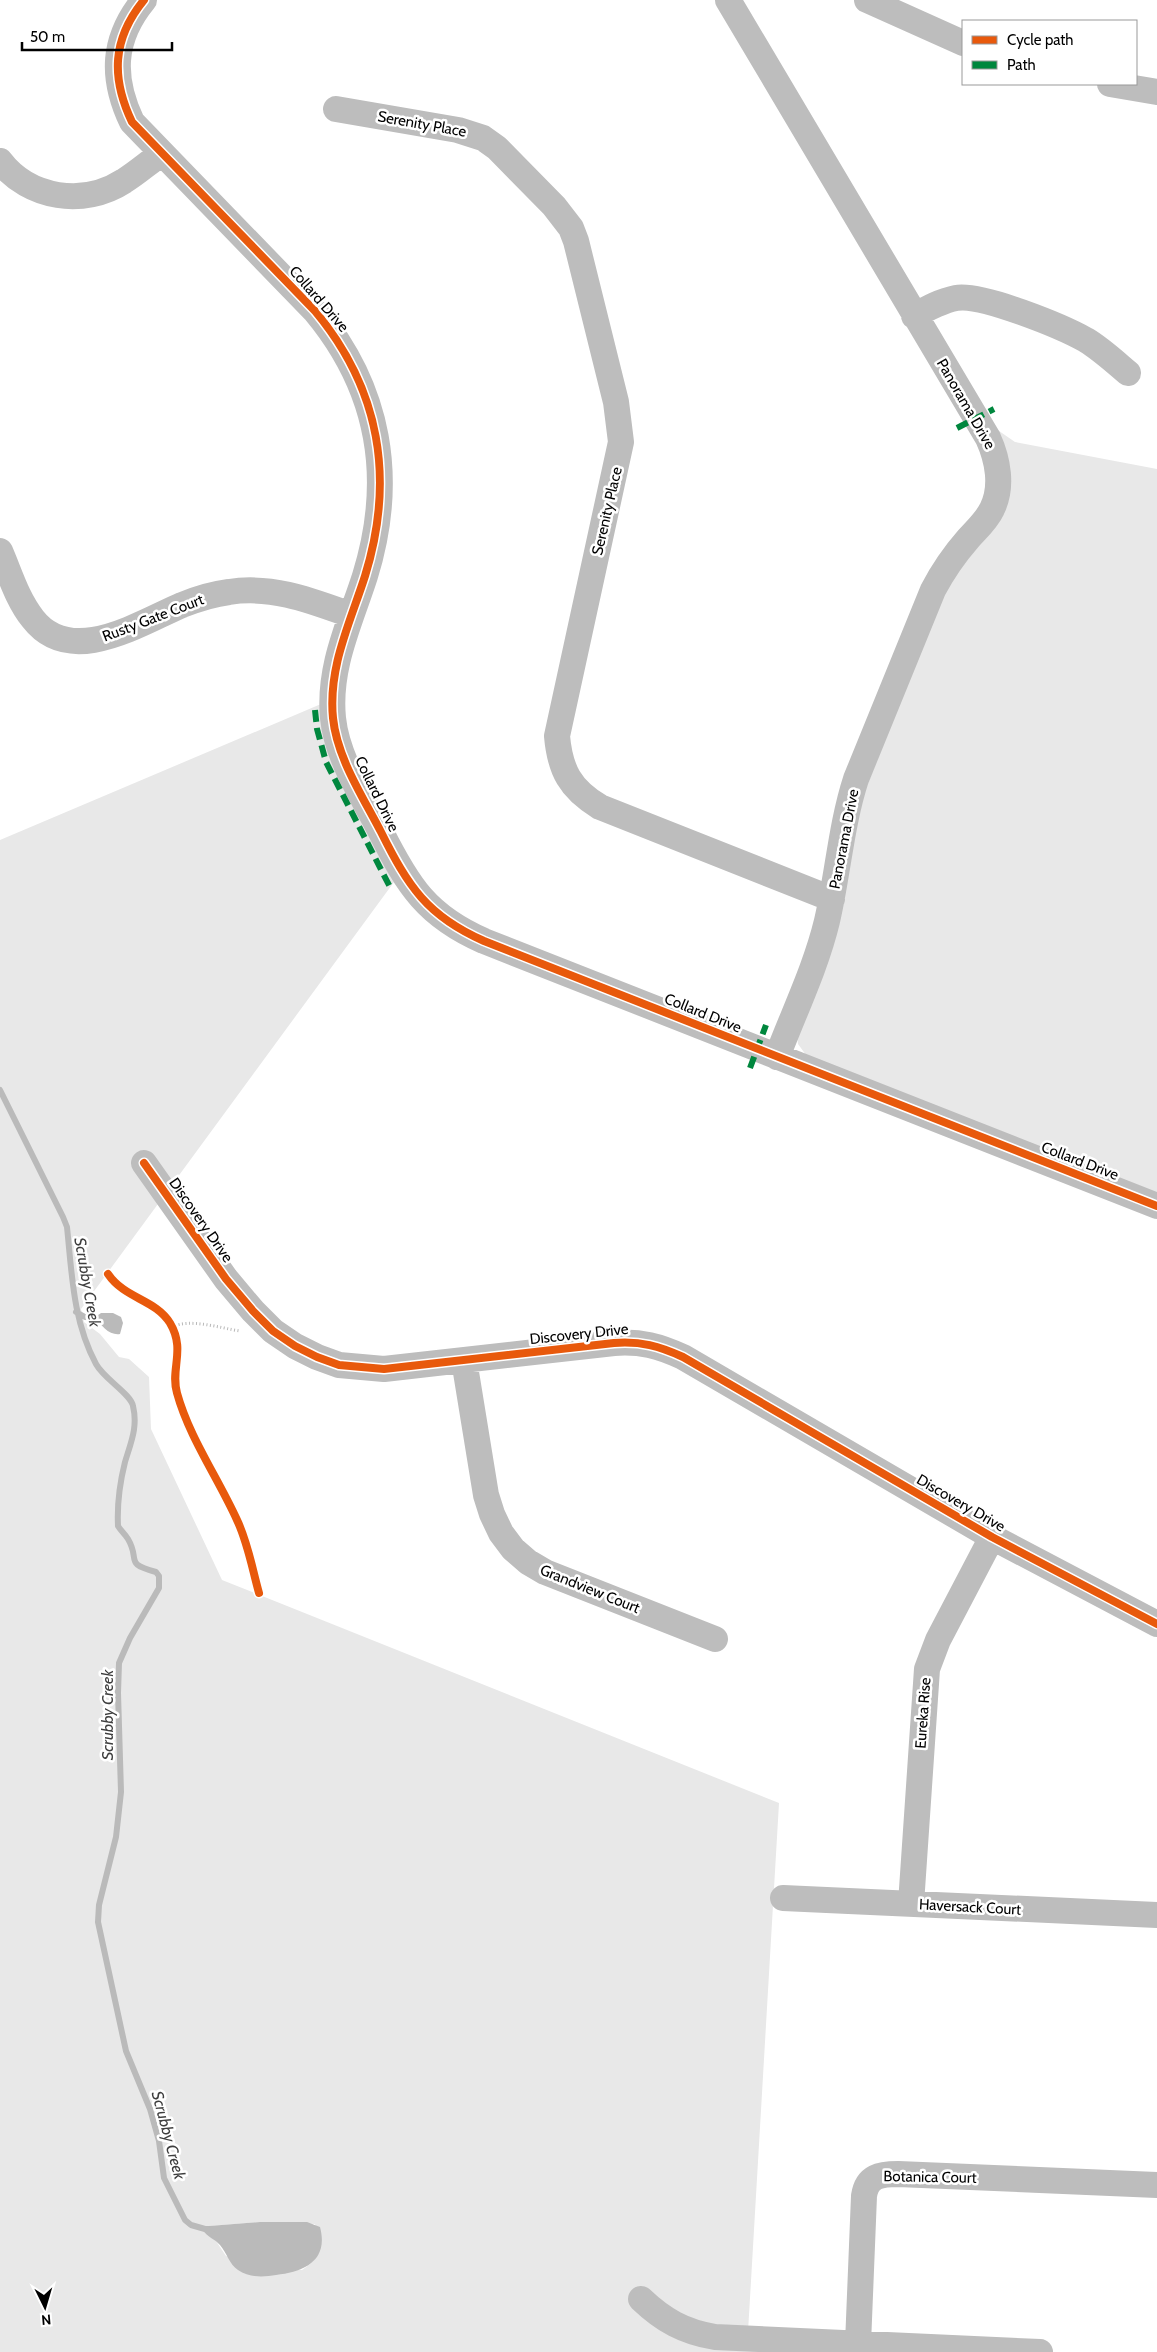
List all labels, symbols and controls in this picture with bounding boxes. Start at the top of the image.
scale bar [22,20,172,52]
legend [962,20,1137,85]
text: 50 m [30,28,65,46]
text: Cycle path [1007,31,1073,49]
text: Path [1007,56,1036,74]
street label: Serenity Place [376,107,468,141]
street label: Collard Drive [285,262,353,336]
street label: Panorama Drive [933,356,999,453]
street label: Serenity Place [588,465,626,557]
street label: Rusty Gate Court [100,590,206,646]
street label: Collard Drive [351,753,403,835]
street label: Panorama Drive [825,787,863,890]
street label: Collard Drive [662,989,744,1037]
street label: Collard Drive [1039,1138,1122,1184]
street label: Discovery Drive [165,1174,237,1266]
water label: Scrubby Creek [70,1236,105,1329]
street label: Discovery Drive [529,1320,630,1348]
street label: Discovery Drive [914,1470,1009,1536]
street label: Grandview Court [538,1561,642,1617]
water label: Scrubby Creek [98,1669,117,1760]
street label: Eureka Rise [912,1676,934,1749]
street label: Haversack Court [918,1895,1022,1919]
water label: Scrubby Creek [148,2089,190,2182]
street label: Botanica Court [883,2167,977,2187]
north arrow [20,2282,70,2332]
text: N [40,2311,52,2329]

